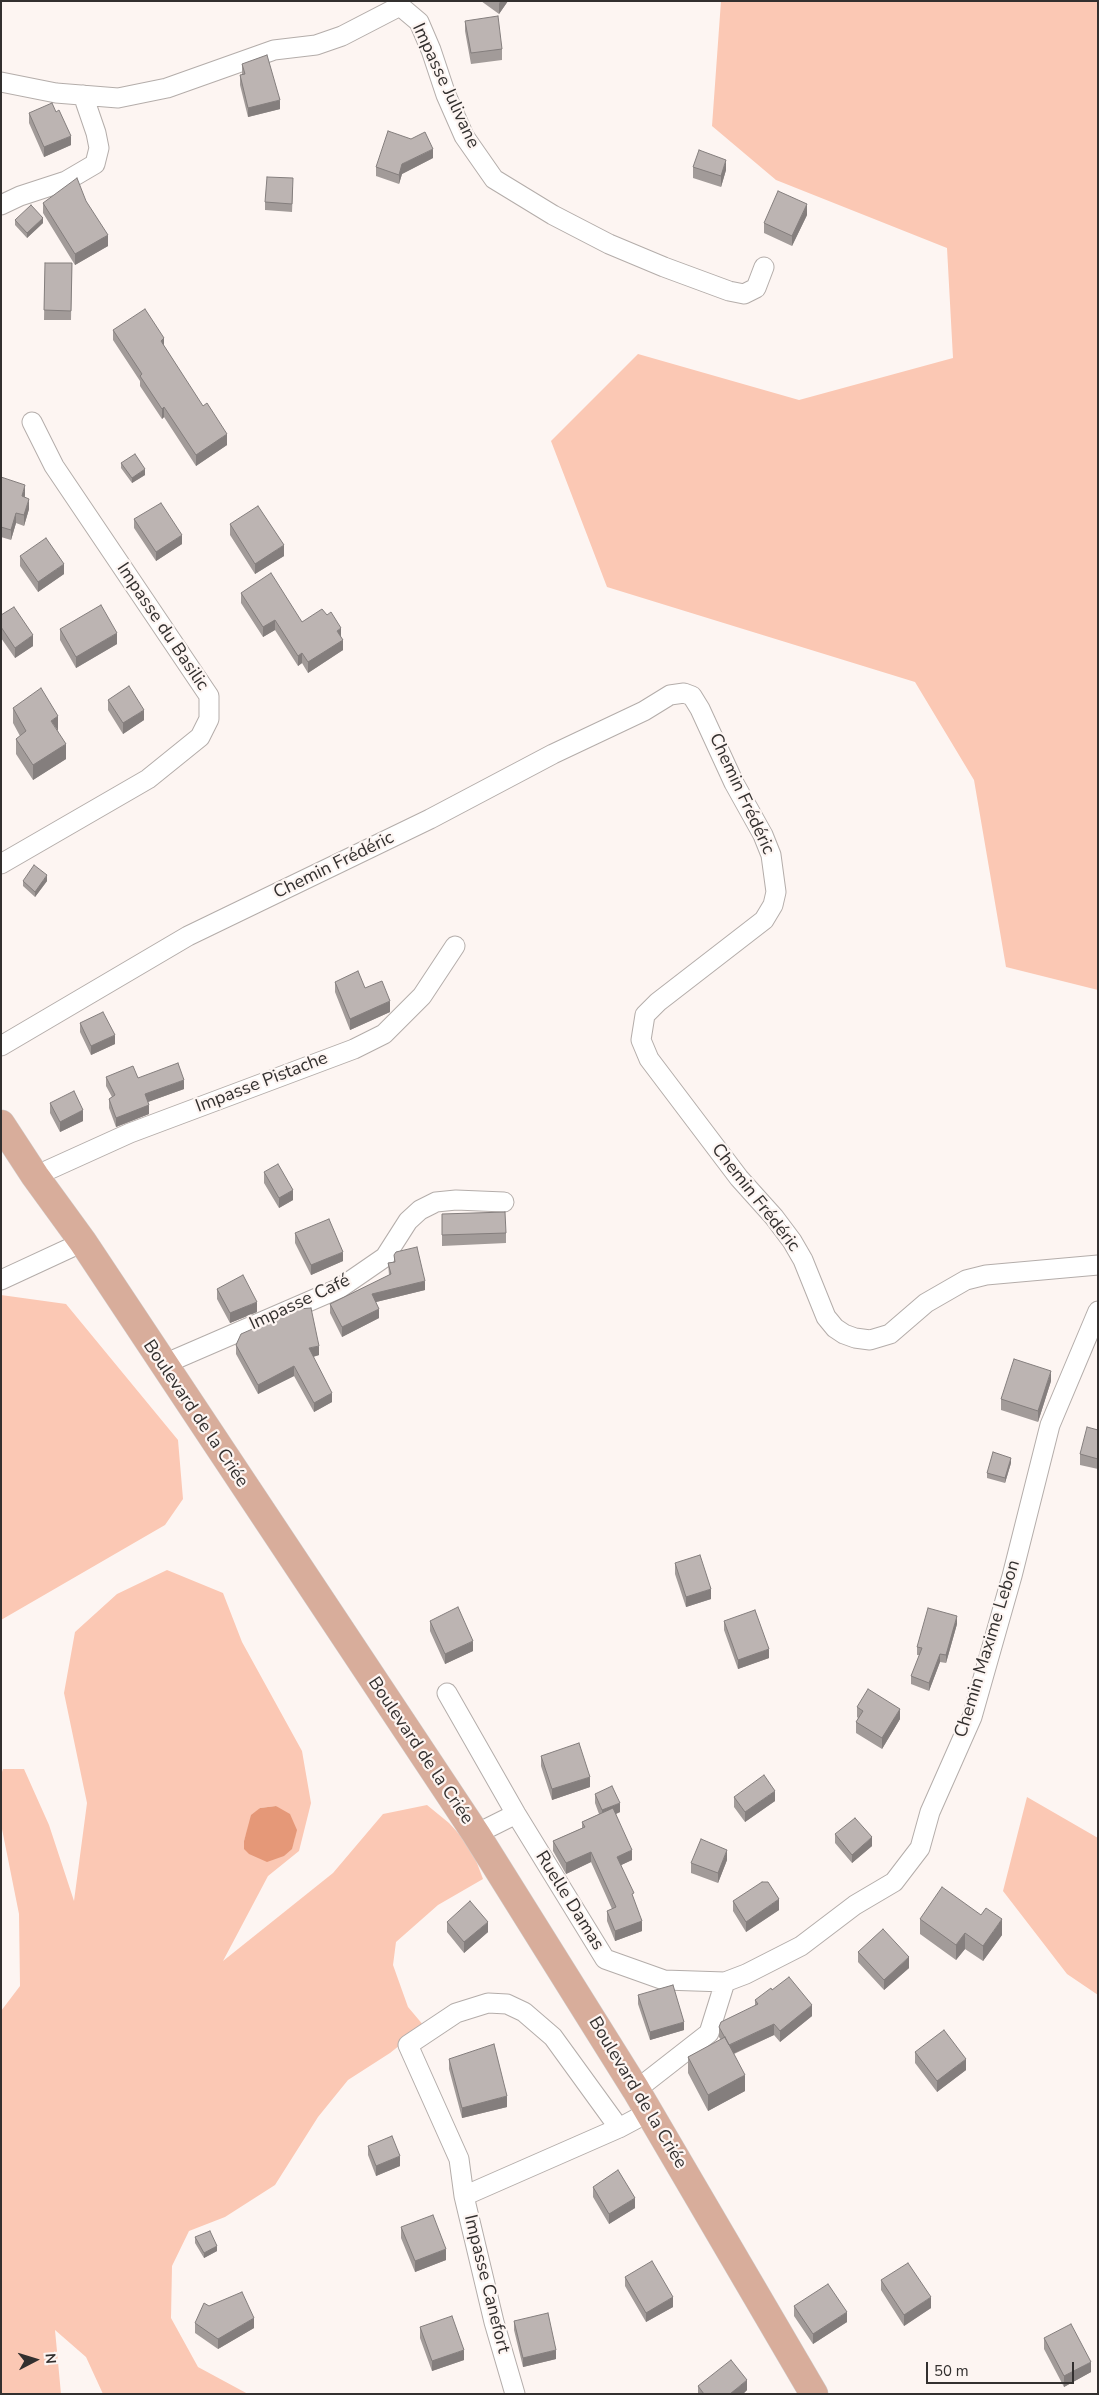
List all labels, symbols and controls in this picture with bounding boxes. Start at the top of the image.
street label: Impasse Julivane [407,20,483,152]
street label: Impasse du Basilic [111,559,213,695]
street label: Chemin Frédéric [704,730,778,858]
street label: Chemin Frédéric [270,828,398,904]
street label: Impasse Pistache [193,1048,331,1118]
street label: Chemin Frédéric [706,1140,804,1256]
street label: Impasse Café [246,1270,354,1336]
street label: Boulevard de la Criée [138,1336,252,1492]
street label: Chemin Maxime Lebon [951,1558,1025,1740]
street label: Boulevard de la Criée [363,1673,477,1829]
street label: Ruelle Damas [530,1847,608,1955]
street label: Boulevard de la Criée [583,2013,691,2173]
street label: Impasse Canefort [458,2213,514,2355]
north arrow [10,2335,60,2385]
scale bar [929,2352,1076,2384]
text: N [41,2353,60,2365]
text: 50 m [934,2361,969,2381]

